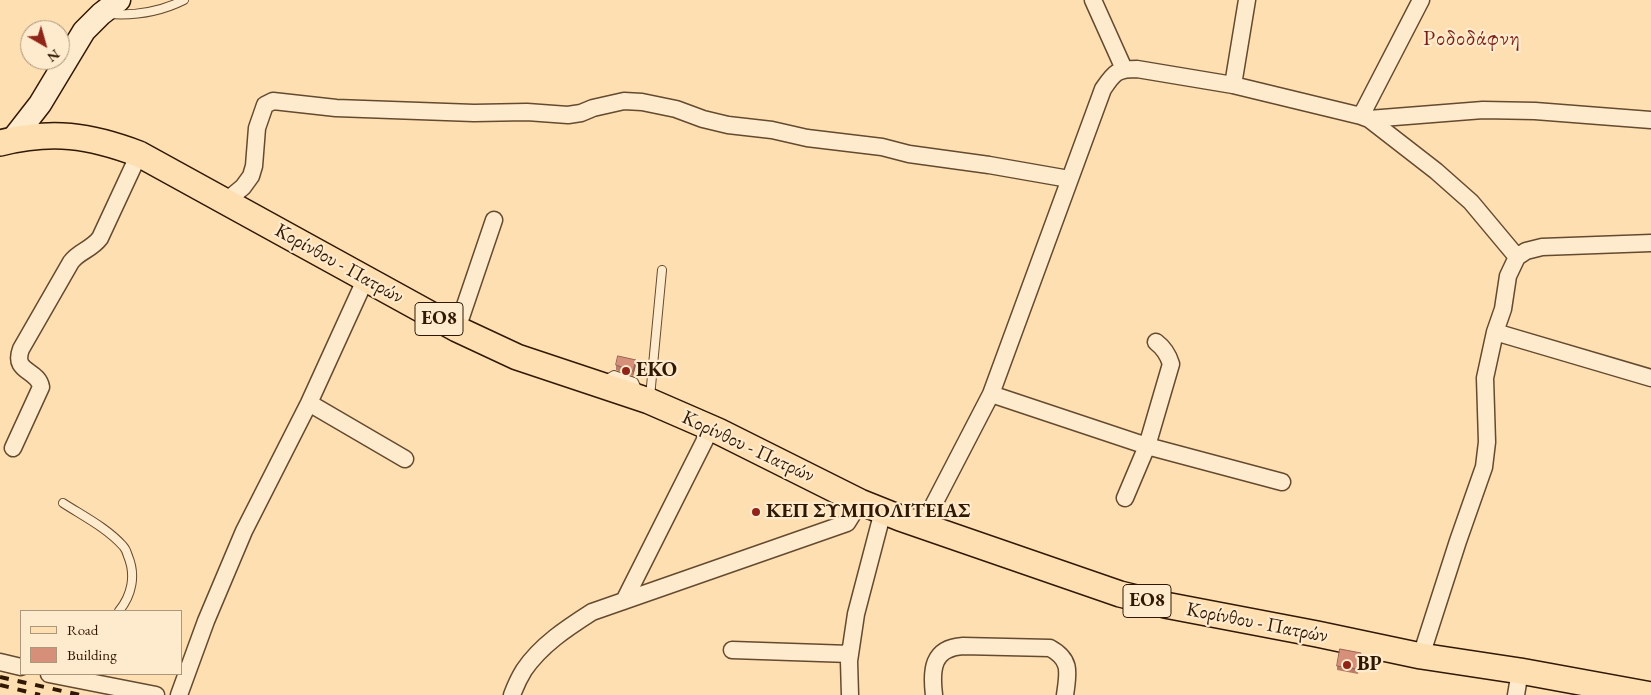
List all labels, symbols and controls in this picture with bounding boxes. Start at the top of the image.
north arrow [20,20,70,70]
district label: Ροδοδάφνη [1422,26,1522,52]
text: N [44,45,64,67]
street label: Κορίνθου - Πατρών [270,219,408,309]
road number: ΕΟ8 [415,302,463,336]
place label: EKO [636,359,677,383]
marker: EKO [620,365,632,377]
street label: Κορίνθου - Πατρών [678,406,818,488]
place label: ΚΕΠ ΣΥΜΠΟΛΙΤΕΙΑΣ [766,500,970,524]
marker: ΚΕΠ ΣΥΜΠΟΛΙΤΕΙΑΣ [750,506,762,518]
road number: ΕΟ8 [1123,584,1171,618]
street label: Κορίνθου - Πατρών [1184,598,1330,648]
legend [20,610,182,675]
text: Road [67,620,98,639]
text: Building [67,645,117,664]
place label: BP [1357,653,1382,677]
marker: BP [1341,659,1353,671]

